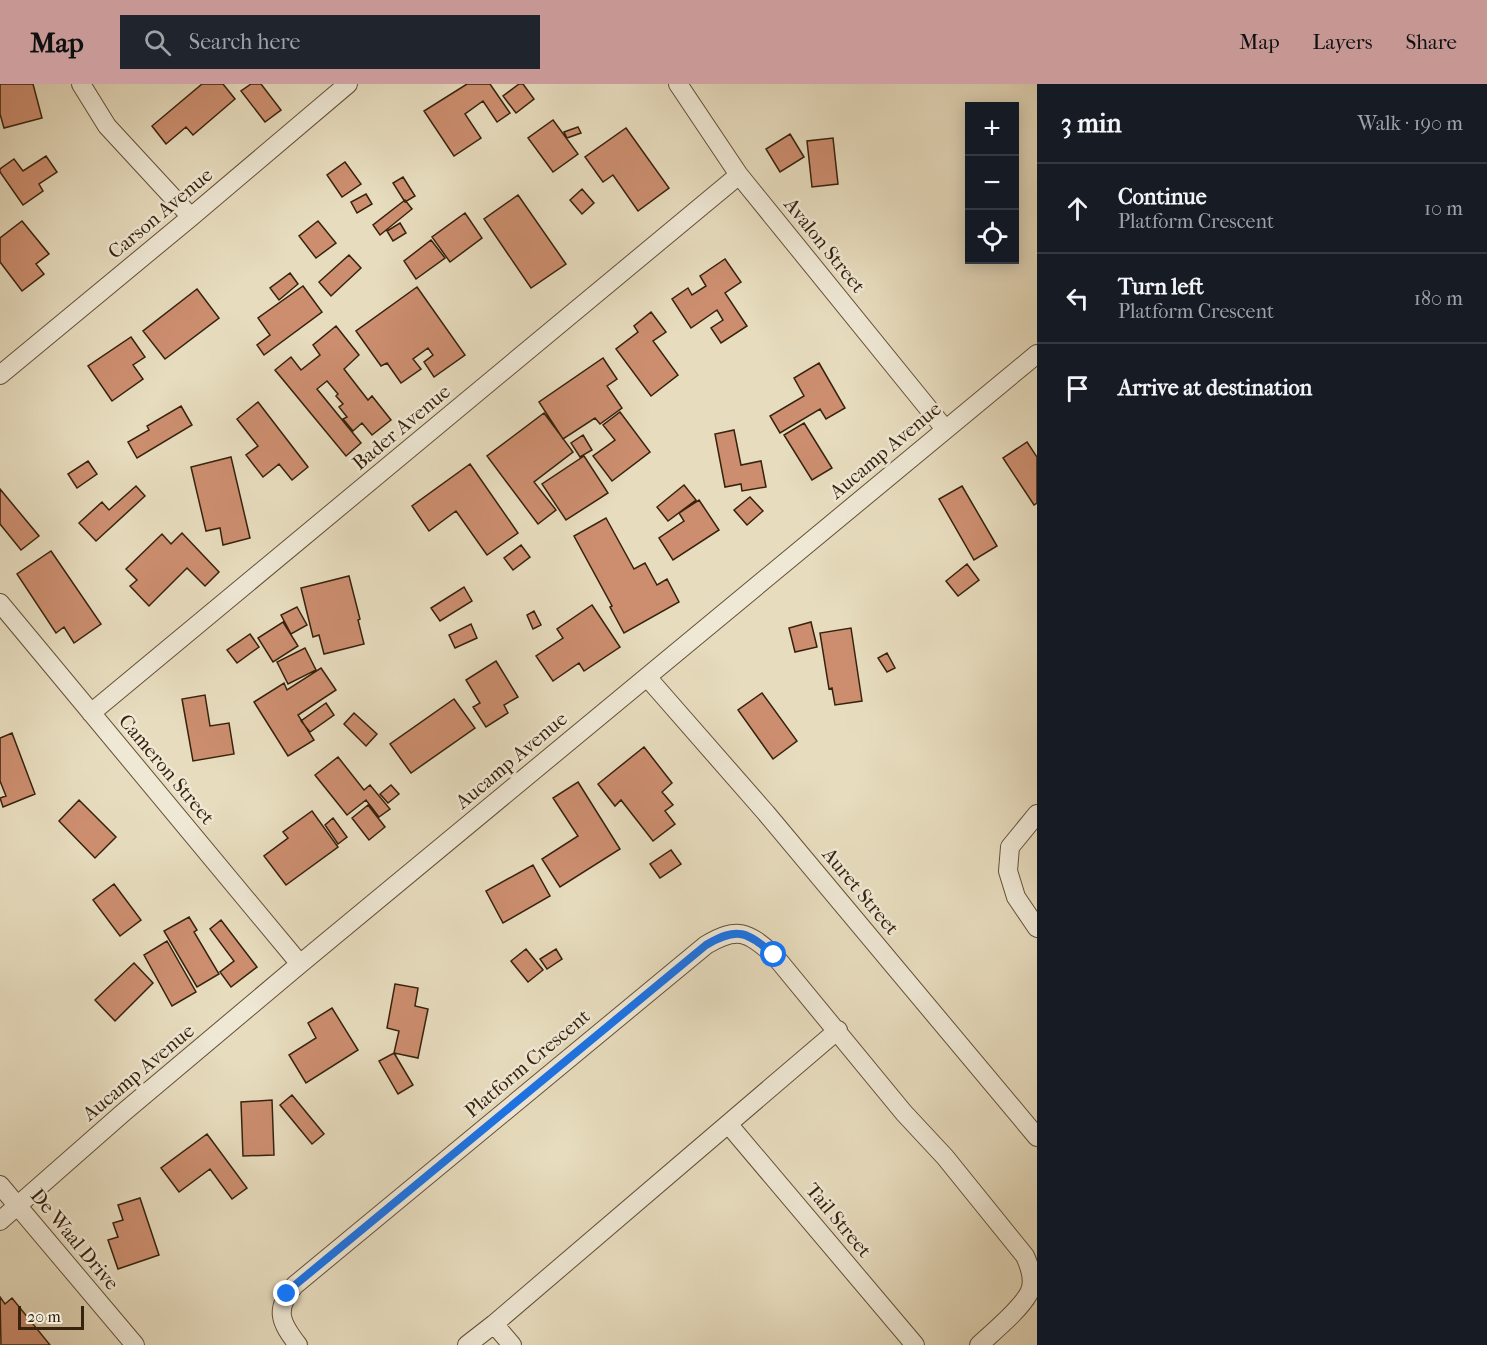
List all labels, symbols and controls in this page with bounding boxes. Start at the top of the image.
search box [120,15,540,69]
text: Map [30,26,84,59]
icon: search [141,26,174,59]
text: Search here [189,29,300,55]
text: Map [1239,30,1280,54]
text: Layers [1313,30,1372,54]
text: Share [1405,30,1457,54]
map controls [965,102,1019,264]
button: + [965,102,1019,156]
text: 3 min [1061,108,1122,139]
text: Walk · 190 m [1357,112,1463,135]
button: − [965,156,1019,210]
street label: Carson Avenue [103,163,217,264]
text: Continue [1118,184,1207,210]
street label: Avalon Street [779,192,870,298]
icon: ahead [1061,192,1094,225]
text: 10 m [1424,197,1463,220]
button: locate [965,210,1019,264]
text: Platform Crescent [1118,210,1274,233]
text: Turn left [1118,274,1204,300]
icon: left [1061,282,1094,315]
text: 180 m [1414,287,1463,310]
text: Platform Crescent [1118,300,1274,323]
icon: arrive [1061,372,1094,405]
text: Arrive at destination [1118,375,1312,401]
street label: Bader Avenue [348,380,455,475]
street label: Aucamp Avenue [824,397,946,504]
street label: Aucamp Avenue [450,707,572,814]
street label: Cameron Street [114,710,219,829]
street label: Auret Street [817,842,904,940]
route start [760,941,786,967]
street label: Platform Crescent [460,1004,594,1122]
street label: Aucamp Avenue [77,1019,199,1126]
street label: Tail Street [801,1179,876,1262]
street label: De Waal Drive [26,1184,124,1295]
route end [273,1280,299,1306]
scale bar [18,1303,84,1330]
text: 20 m [27,1307,61,1326]

